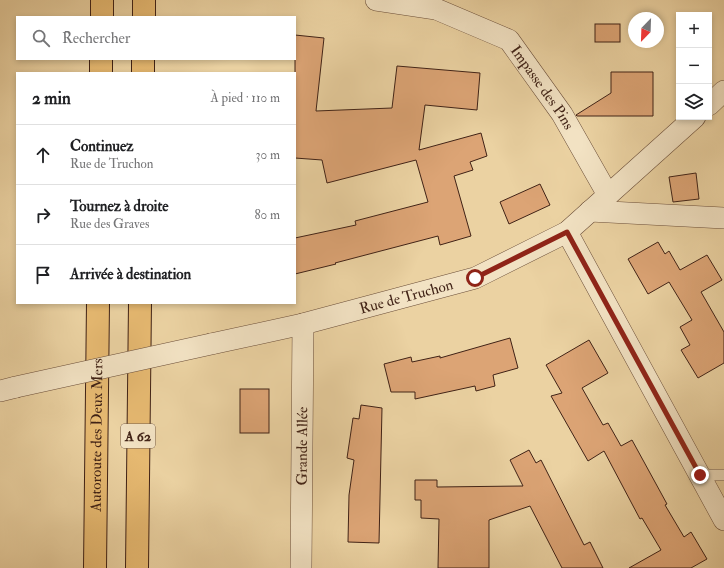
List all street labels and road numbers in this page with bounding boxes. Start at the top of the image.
street label: Impasse des Pins [506,42,578,133]
street label: Rue de Truchon [357,275,456,319]
street label: Autoroute des Deux Mers [87,358,107,513]
street label: Grande Allée [293,407,312,485]
road number: A 62 [121,424,155,448]

